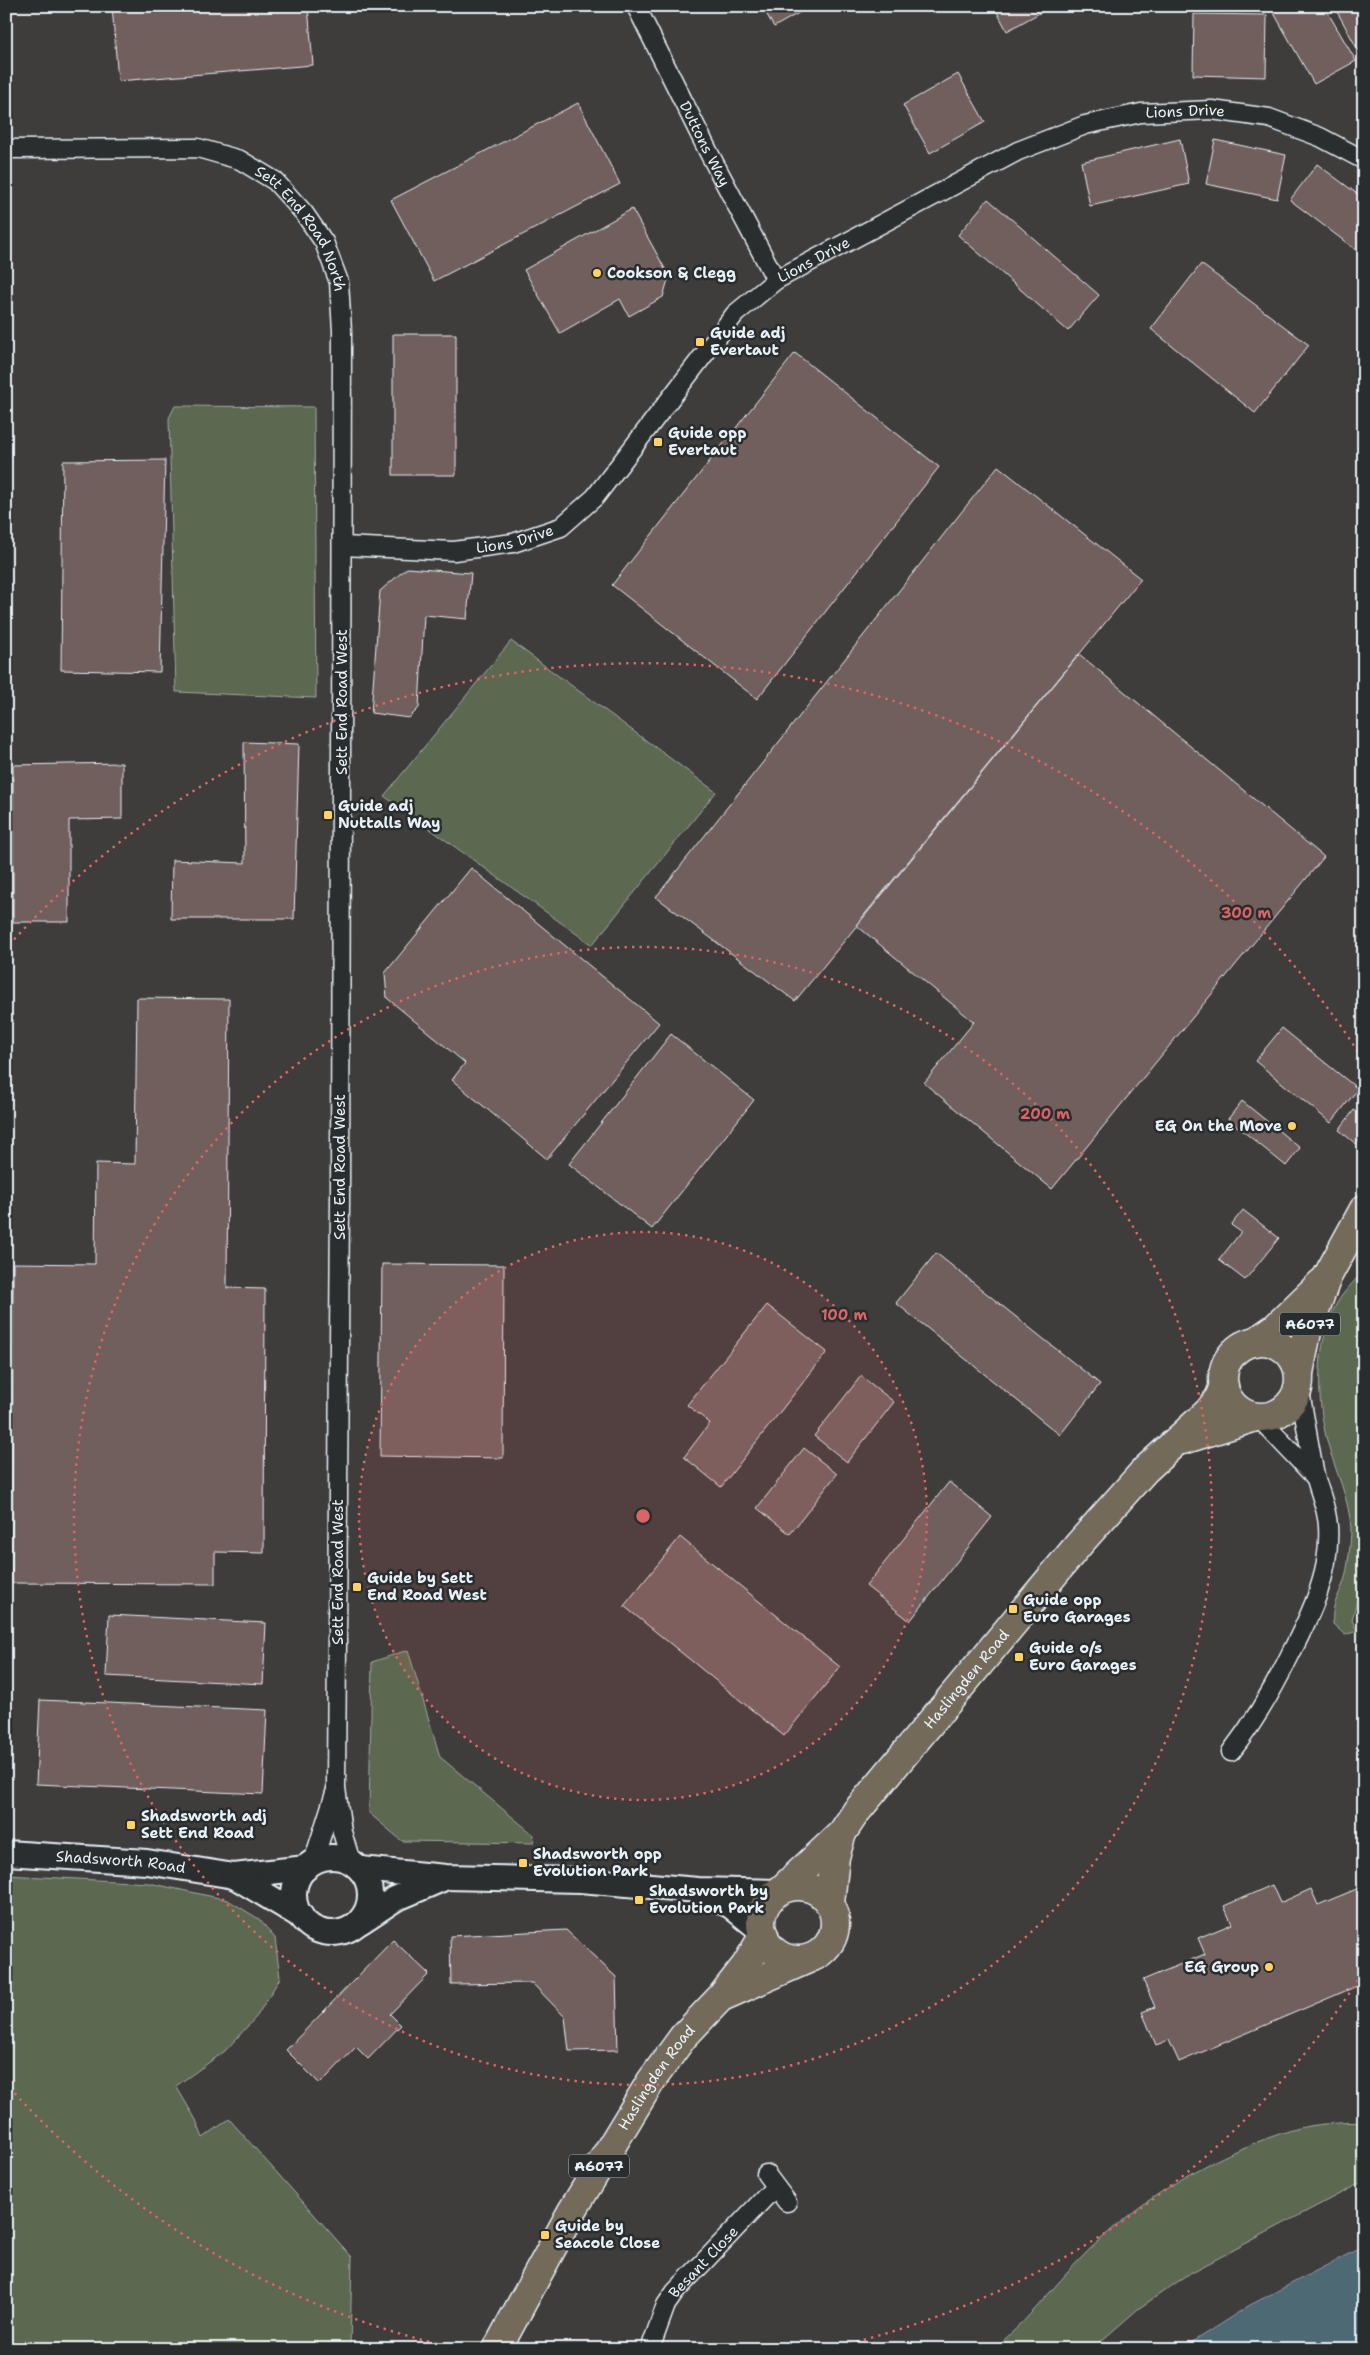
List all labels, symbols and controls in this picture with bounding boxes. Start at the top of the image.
street label: Duttons Way [675,98,735,190]
street label: Lions Drive [1145,100,1226,123]
street label: Sett End Road North [251,161,350,292]
street label: Lions Drive [774,232,853,287]
place label: Cookson & Clegg [607,263,736,283]
marker: Cookson & Clegg [591,267,603,279]
place label: Guide adj Evertaut [710,323,785,360]
marker: Guide adj Evertaut [694,336,706,348]
place label: Guide opp Evertaut [668,423,746,460]
marker: Guide opp Evertaut [652,436,664,448]
street label: Lions Drive [475,520,556,558]
street label: Sett End Road West [332,629,352,775]
place label: Guide adj Nuttalls Way [338,796,440,833]
marker: Guide adj Nuttalls Way [322,809,334,821]
text: 300 m [1221,903,1271,923]
street label: Sett End Road West [330,1094,350,1240]
text: 200 m [1020,1104,1070,1124]
place label: EG On the Move [1155,1116,1282,1136]
marker: EG On the Move [1286,1120,1298,1132]
text: 100 m [821,1305,867,1325]
road number: A6077 [1280,1312,1340,1336]
street label: Sett End Road West [328,1499,348,1645]
centre of rings [634,1507,652,1525]
place label: Guide by Sett End Road West [367,1568,487,1605]
marker: Guide by Sett End Road West [351,1581,363,1593]
place label: Guide opp Euro Garages [1023,1590,1131,1627]
marker: Guide opp Euro Garages [1007,1603,1019,1615]
street label: Haslingden Road [919,1625,1014,1733]
place label: Guide o/s Euro Garages [1029,1638,1137,1675]
marker: Guide o/s Euro Garages [1013,1651,1025,1663]
place label: Shadsworth adj Sett End Road [141,1806,267,1843]
marker: Shadsworth adj Sett End Road [125,1819,137,1831]
place label: Shadsworth opp Evolution Park [533,1844,662,1881]
street label: Shadsworth Road [55,1846,187,1878]
marker: Shadsworth opp Evolution Park [517,1857,529,1869]
place label: Shadsworth by Evolution Park [649,1881,768,1918]
marker: Shadsworth by Evolution Park [633,1894,645,1906]
place label: EG Group [1184,1957,1259,1977]
marker: EG Group [1263,1961,1275,1973]
street label: Haslingden Road [613,2020,700,2134]
road number: A6077 [569,2154,629,2178]
place label: Guide by Seacole Close [555,2216,660,2253]
street label: Besant Close [664,2222,743,2302]
marker: Guide by Seacole Close [539,2229,551,2241]

